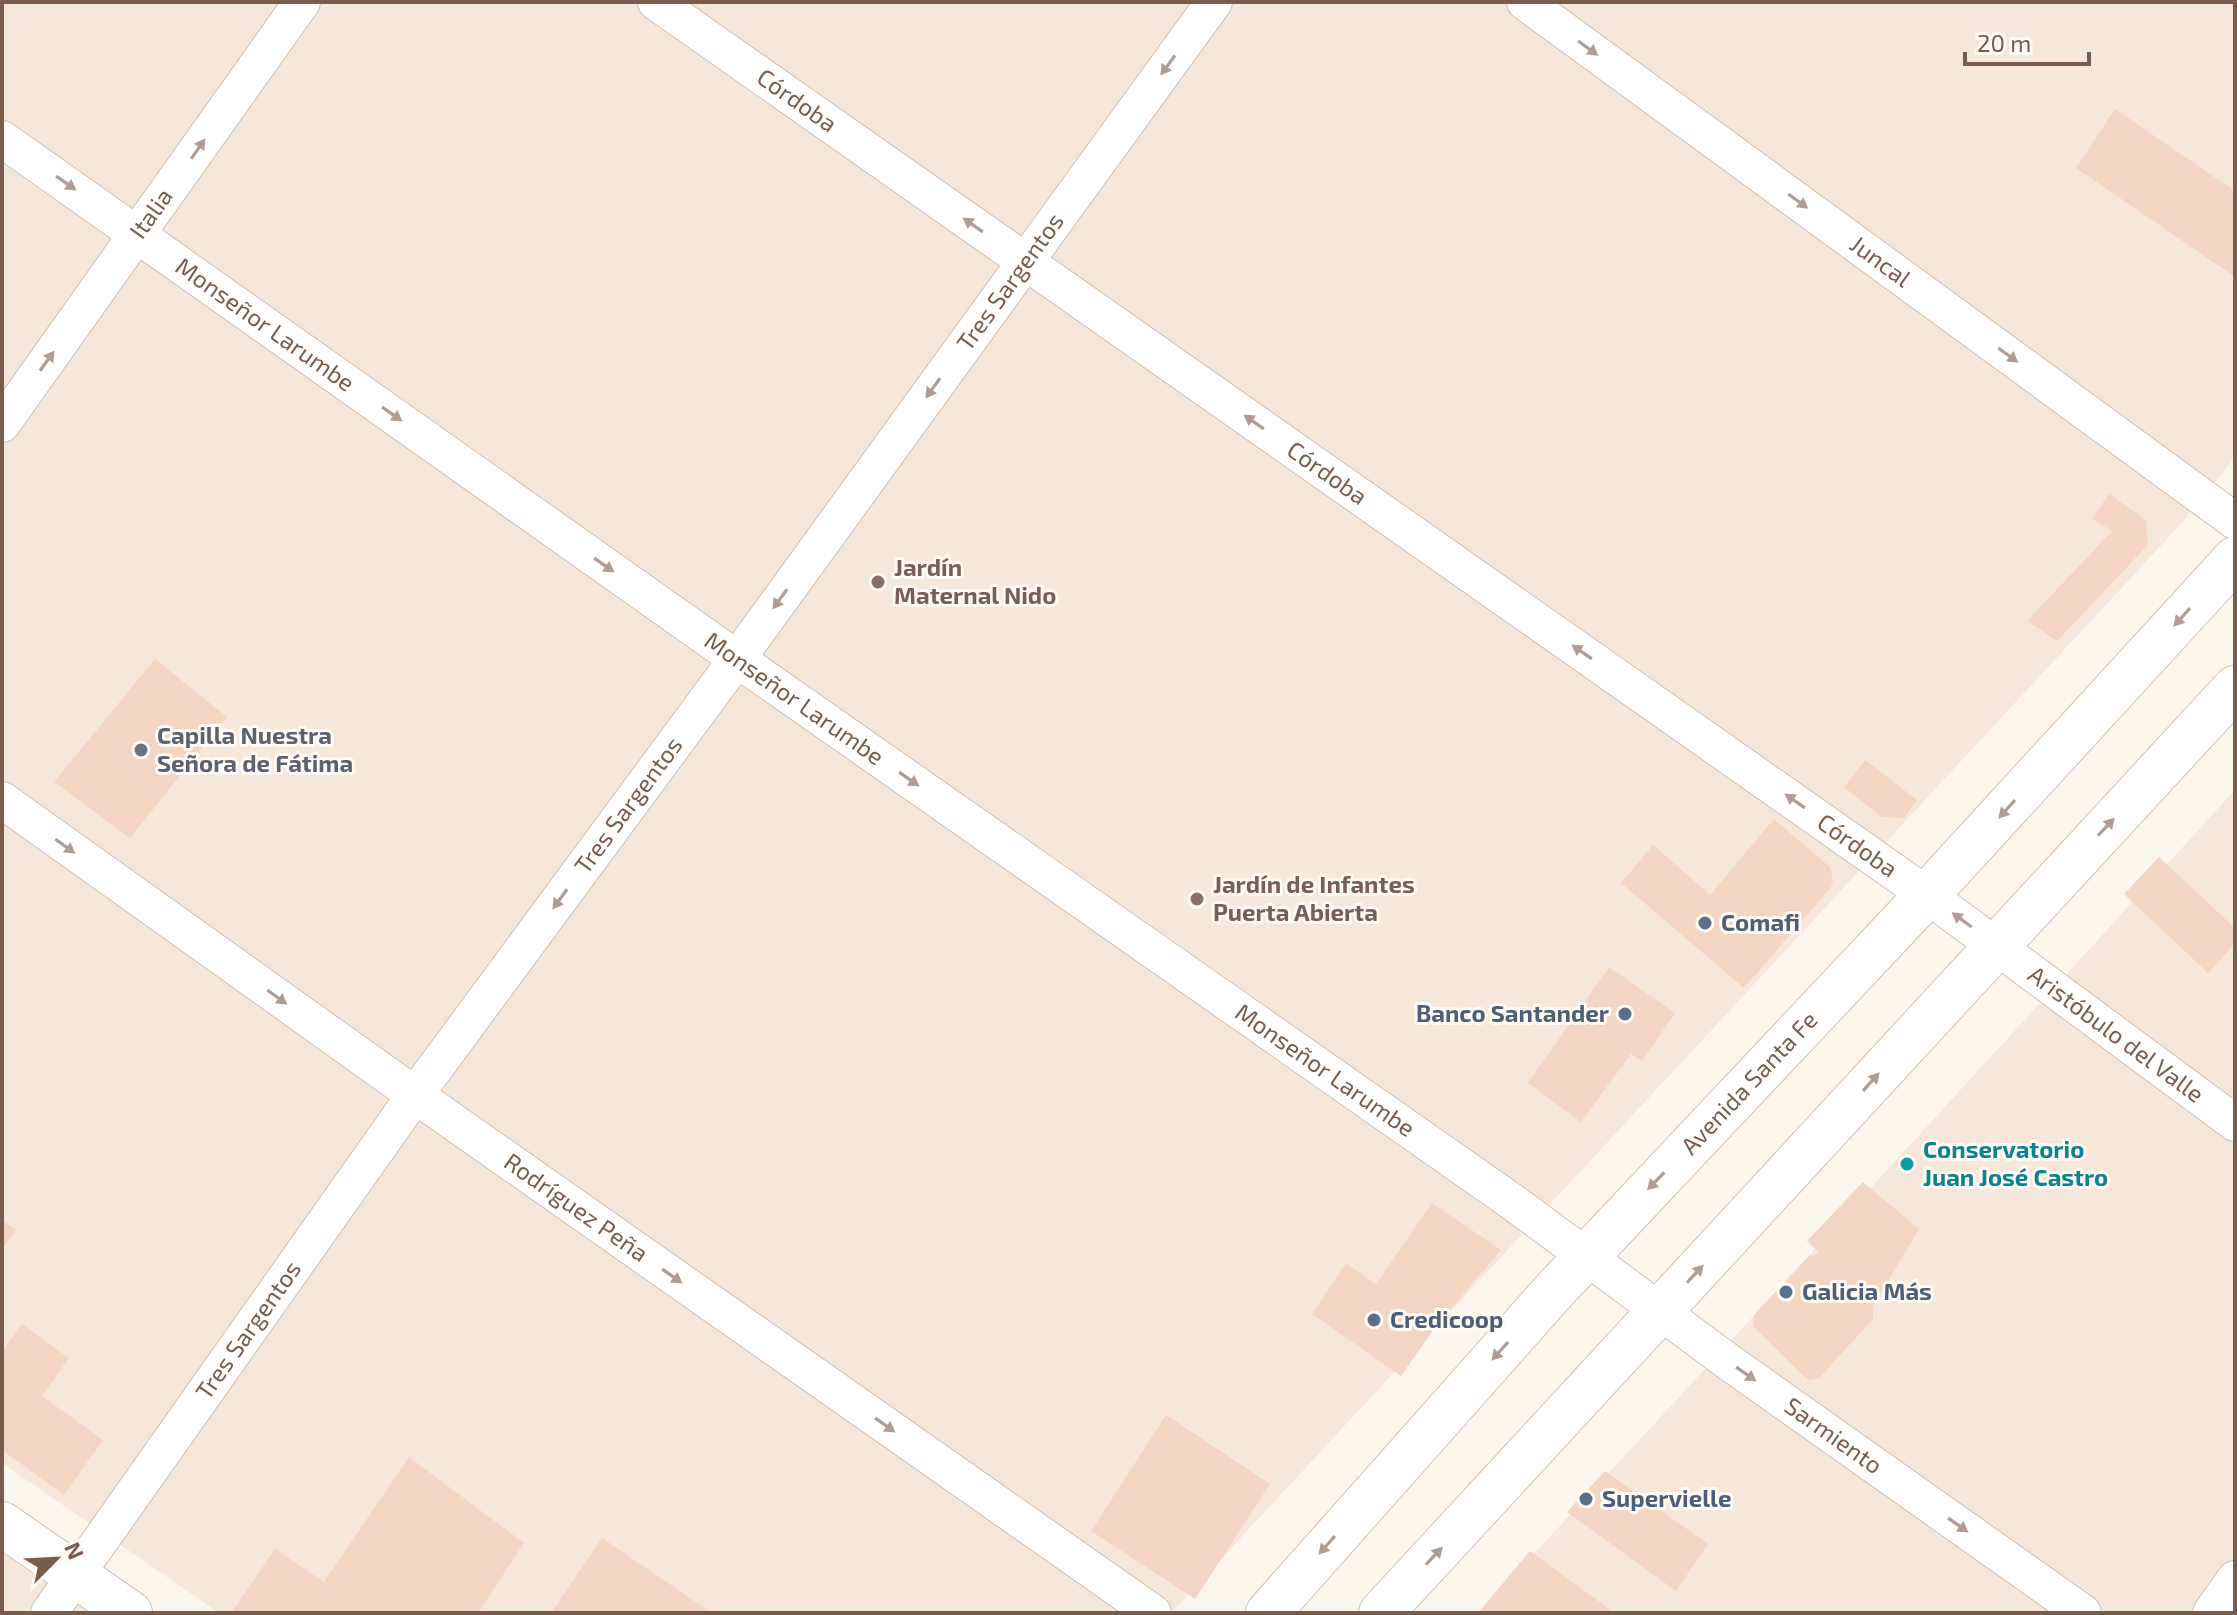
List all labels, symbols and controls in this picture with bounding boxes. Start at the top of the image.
scale bar [1965,16,2089,66]
text: 20 m [1977,28,2031,57]
one-way arrow [1577,40,1598,55]
one-way arrow [1160,54,1176,76]
street label: Córdoba [752,62,843,138]
one-way arrow [190,138,205,159]
one-way arrow [55,175,76,190]
street label: Italia [123,182,178,244]
one-way arrow [1787,193,1808,209]
street label: Tres Sargentos [950,207,1069,356]
one-way arrow [962,218,983,233]
street label: Juncal [1845,229,1917,292]
street label: Monseñor Larumbe [171,251,361,397]
one-way arrow [1997,346,2018,362]
one-way arrow [39,350,55,371]
one-way arrow [925,378,941,399]
one-way arrow [382,406,403,422]
one-way arrow [1244,415,1265,430]
street label: Córdoba [1282,434,1373,510]
place label: Jardín Maternal Nido [894,552,1056,609]
one-way arrow [594,557,615,572]
marker: Jardín Maternal Nido [869,573,887,591]
one-way arrow [773,589,789,609]
one-way arrow [2174,607,2192,626]
street label: Monseñor Larumbe [700,625,890,770]
one-way arrow [1571,645,1592,660]
place label: Capilla Nuestra Señora de Fátima [157,720,353,777]
street label: Tres Sargentos [567,731,688,879]
marker: Capilla Nuestra Señora de Fátima [132,741,150,759]
one-way arrow [898,771,919,786]
one-way arrow [1784,794,1805,810]
one-way arrow [1998,799,2016,818]
street label: Córdoba [1812,807,1904,883]
one-way arrow [2097,817,2115,836]
one-way arrow [55,837,76,853]
place label: Jardín de Infantes Puerta Abierta [1213,869,1415,926]
one-way arrow [552,888,568,910]
marker: Jardín de Infantes Puerta Abierta [1188,890,1206,908]
place label: Comafi [1721,907,1800,936]
one-way arrow [1951,913,1972,928]
marker: Comafi [1696,914,1714,932]
street label: Aristóbulo del Valle [2023,959,2210,1108]
one-way arrow [267,988,287,1004]
street label: Monseñor Larumbe [1230,997,1421,1142]
place label: Banco Santander [1416,998,1610,1027]
marker: Banco Santander [1616,1005,1634,1023]
street label: Avenida Santa Fe [1674,1005,1823,1160]
one-way arrow [1861,1073,1879,1092]
place label: Conservatorio Juan José Castro [1923,1134,2108,1191]
street label: Rodríguez Peña [499,1146,654,1267]
marker: Conservatorio Juan José Castro [1898,1155,1916,1173]
one-way arrow [1647,1171,1665,1190]
street label: Tres Sargentos [189,1255,306,1404]
one-way arrow [1686,1264,1704,1283]
one-way arrow [662,1268,683,1283]
place label: Galicia Más [1802,1276,1932,1305]
marker: Galicia Más [1777,1283,1795,1301]
place label: Credicoop [1390,1304,1503,1333]
marker: Credicoop [1365,1311,1383,1329]
one-way arrow [1491,1341,1509,1360]
one-way arrow [1735,1366,1756,1381]
street label: Sarmiento [1780,1390,1888,1479]
one-way arrow [875,1417,896,1432]
place label: Supervielle [1602,1483,1732,1512]
marker: Supervielle [1577,1490,1595,1508]
one-way arrow [1947,1516,1968,1532]
north arrow [16,1519,96,1599]
one-way arrow [1319,1535,1336,1555]
text: N [60,1538,90,1563]
one-way arrow [1424,1547,1442,1566]

